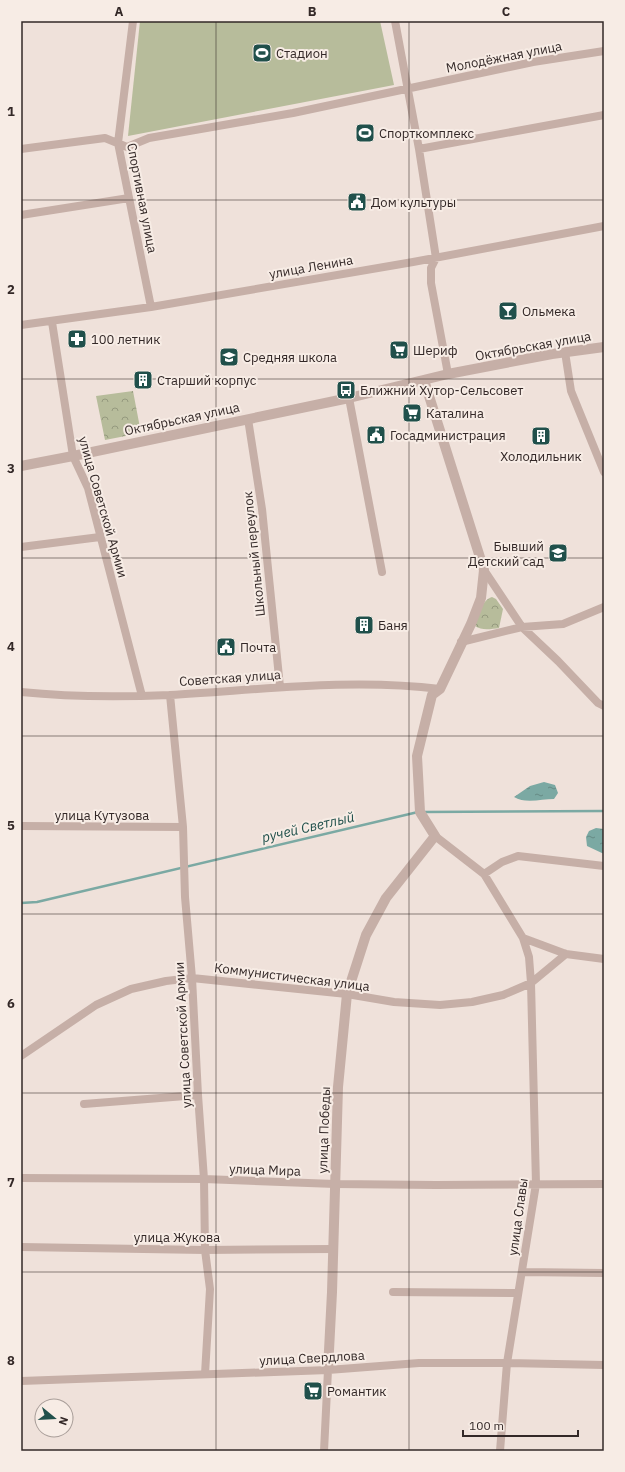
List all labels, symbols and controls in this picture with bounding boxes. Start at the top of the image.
text: A [115,3,124,20]
text: B [308,3,317,20]
text: C [502,3,511,20]
street label: Молодёжная улица [445,37,563,77]
sports icon: Стадион [251,42,273,64]
place label: Стадион [276,45,328,62]
text: 1 [7,103,15,120]
sports icon: Спорткомплекс [354,122,376,144]
place label: Спорткомплекс [379,125,474,142]
street label: Спортивная улица [123,141,161,255]
public building icon: Дом культуры [346,191,368,213]
place label: Дом культуры [371,194,456,211]
street label: улица Ленина [268,251,354,283]
text: 2 [7,281,15,298]
bar icon: Ольмека [497,300,519,322]
place label: Ольмека [522,303,575,320]
street label: Октябрьская улица [474,327,592,365]
pharmacy icon: 100 летник [66,328,88,350]
place label: 100 летник [91,331,160,348]
supermarket icon: Шериф [388,339,410,361]
place label: Шериф [413,342,458,359]
school or university icon: Средняя школа [218,346,240,368]
place label: Средняя школа [243,349,337,366]
building icon: Старший корпус [132,369,154,391]
place label: Старший корпус [157,372,257,389]
bus stop icon: Ближний Хутор-Сельсовет [335,379,357,401]
place label: Ближний Хутор-Сельсовет [360,382,523,399]
street label: Октябрьская улица [123,398,241,440]
supermarket icon: Каталина [401,402,423,424]
place label: Каталина [426,405,484,422]
public building icon: Госадминистрация [365,424,387,446]
building icon: Холодильник [530,425,552,447]
place label: Госадминистрация [390,427,506,444]
street label: улица Советской Армии [75,434,131,580]
place label: Холодильник [500,448,582,465]
text: 3 [7,460,15,477]
street label: Школьный переулок [239,491,269,617]
place label: Бывший Детский сад [468,538,544,570]
school or university icon: Бывший Детский сад [547,542,569,564]
building icon: Баня [353,614,375,636]
place label: Баня [378,617,408,634]
public building icon: Почта [215,636,237,658]
text: 4 [7,638,15,655]
place label: Почта [240,639,276,656]
street label: Советская улица [178,666,282,690]
street label: улица Кутузова [55,807,149,824]
water label: ручей Светлый [259,808,356,847]
text: 5 [7,817,15,834]
street label: Коммунистическая улица [213,959,371,995]
street label: улица Советской Армии [171,961,195,1109]
text: 6 [7,995,15,1012]
street label: улица Победы [314,1086,334,1174]
street label: улица Мира [229,1160,301,1180]
text: 7 [7,1174,15,1191]
street label: улица Славы [504,1177,532,1257]
street label: улица Жукова [134,1229,220,1246]
street label: улица Свердлова [259,1347,365,1369]
text: 8 [7,1352,15,1369]
supermarket icon: Романтик [302,1380,324,1402]
place label: Романтик [327,1383,386,1400]
north arrow [34,1398,74,1438]
scale bar [463,1412,578,1438]
text: N [56,1415,71,1427]
text: 100 m [469,1418,504,1433]

